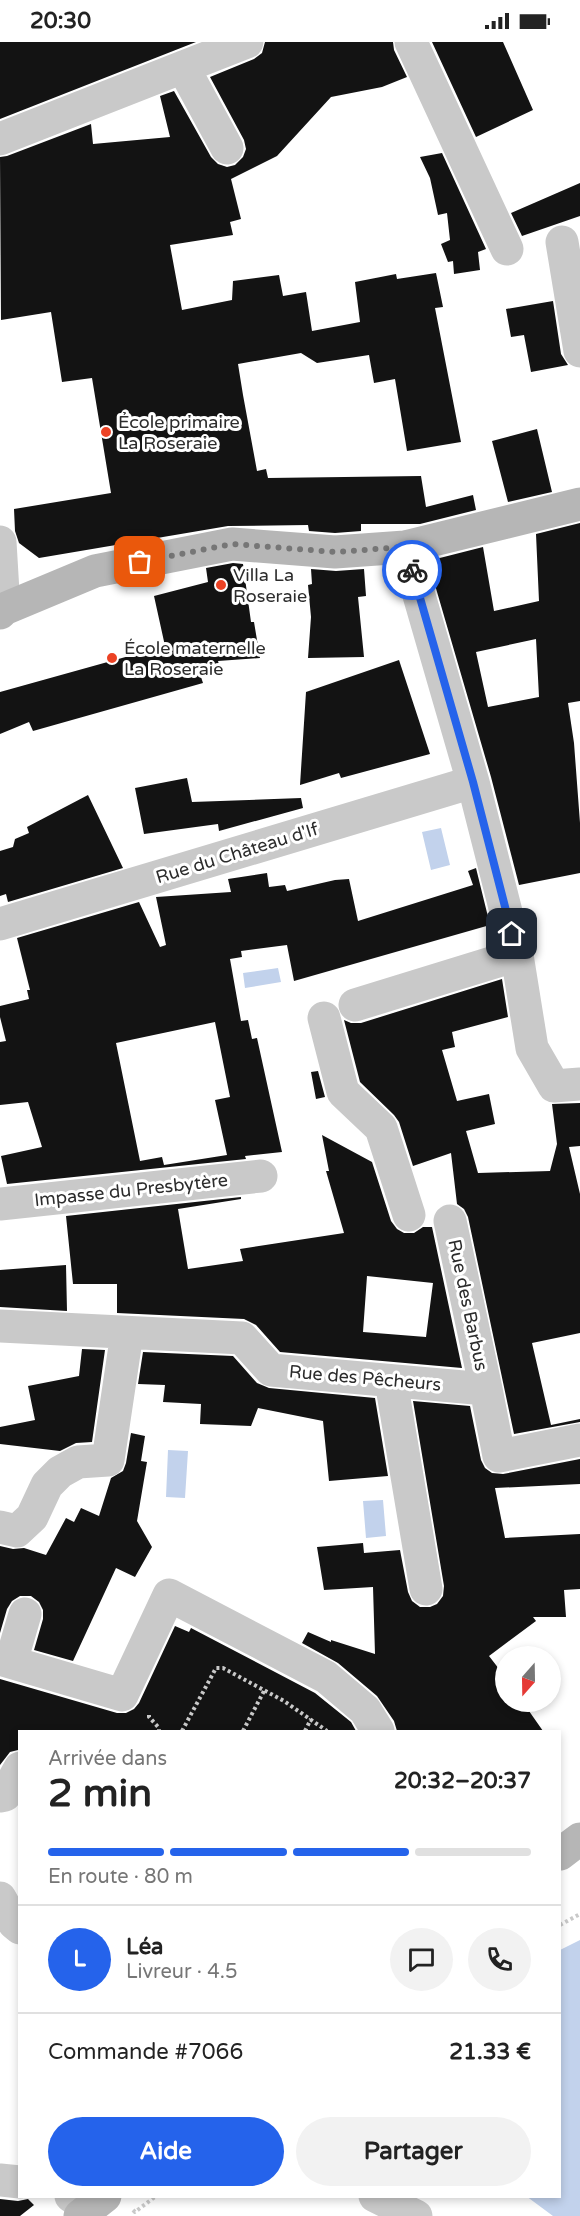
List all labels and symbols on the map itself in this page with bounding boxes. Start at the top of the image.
place label: École primaire La Roseraie [118,411,240,454]
marker: École primaire La Roseraie [99,425,113,439]
pin [114,536,165,587]
courier [382,540,442,600]
place label: Villa La Roseraie [233,564,307,607]
marker: Villa La Roseraie [214,578,228,592]
place label: École maternelle La Roseraie [124,637,266,680]
marker: École maternelle La Roseraie [105,651,119,665]
street label: Rue du Château d'If [153,818,321,888]
pin [486,908,537,959]
street label: Impasse du Presbytère [33,1169,229,1211]
street label: Rue des Barbus [443,1237,493,1373]
street label: Rue des Pêcheurs [288,1360,442,1396]
north arrow [495,1646,561,1712]

